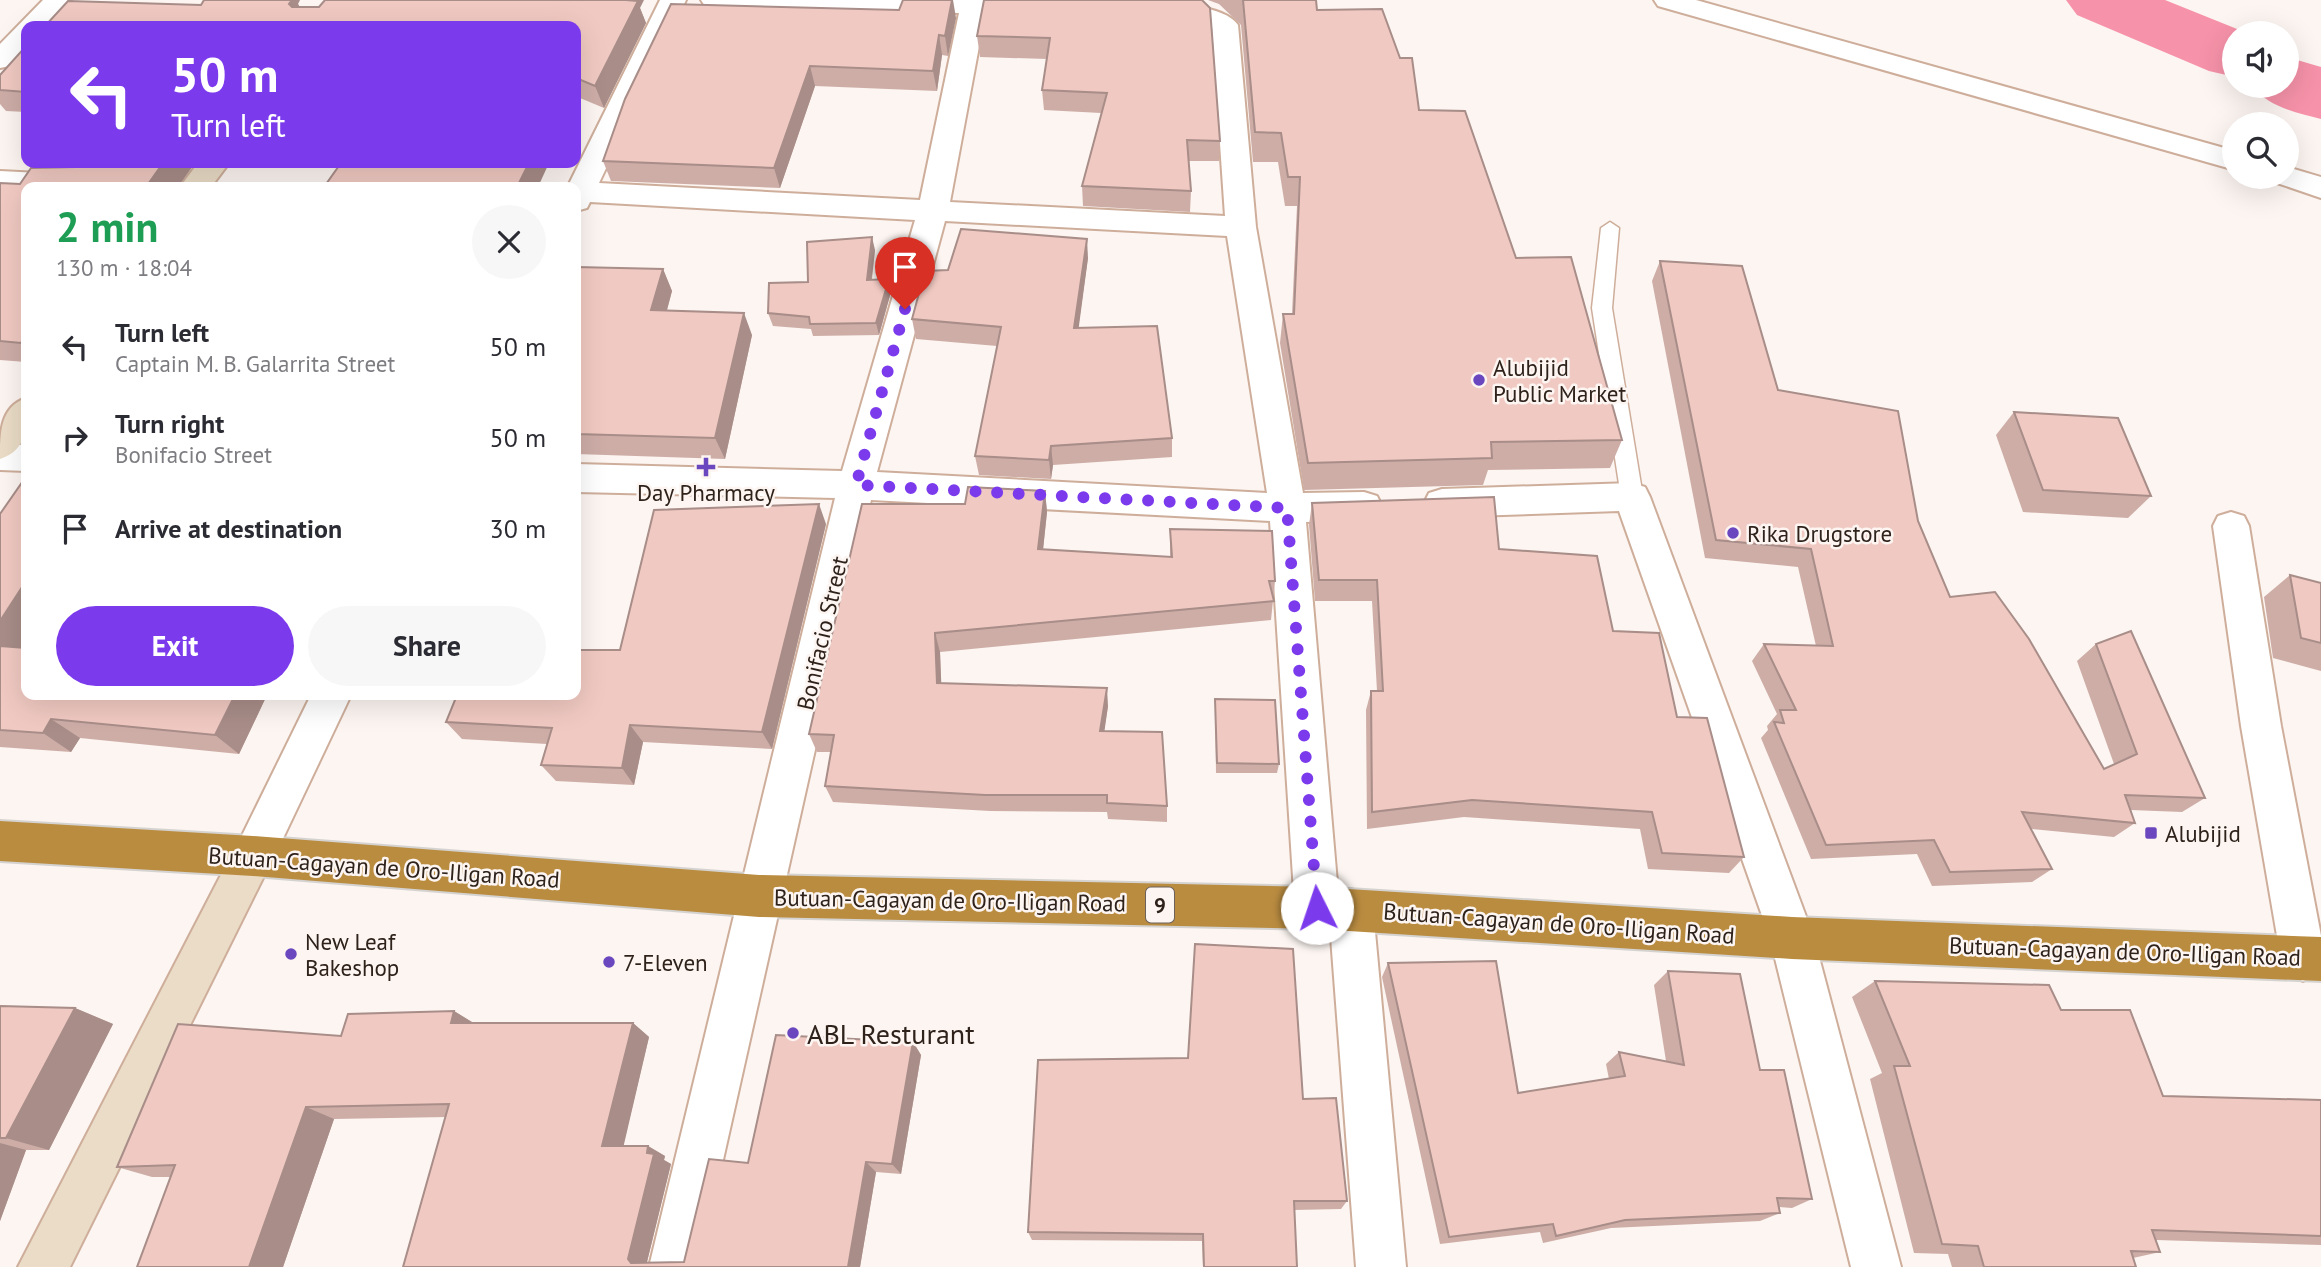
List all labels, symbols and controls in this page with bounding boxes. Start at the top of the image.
map controls [2222,21,2299,189]
button: sound [2222,21,2299,98]
text: 50 m [171,42,278,106]
icon: left [56,49,147,140]
text: Turn left [171,104,286,146]
button: search [2222,112,2299,189]
text: 2 min [56,199,158,254]
button: close [472,205,546,279]
pin [875,237,935,309]
icon: arrive [886,248,924,286]
text: 130 m · 18:04 [56,253,192,282]
text: Turn left [115,316,209,349]
icon: left [56,328,94,366]
text: 50 m [490,330,546,363]
text: Captain M. B. Galarrita Street [115,349,395,378]
place label: Alubijid Public Market [1493,353,1627,408]
marker: Alubijid Public Market [1471,372,1487,388]
text: Turn right [115,407,224,440]
icon: right [56,419,94,457]
text: 50 m [490,421,546,454]
text: Bonifacio Street [115,440,272,469]
marker: Day Pharmacy [698,459,714,475]
place label: Day Pharmacy [637,478,775,507]
icon: arrive [56,510,94,548]
text: Arrive at destination [115,512,342,545]
text: 30 m [490,512,546,545]
place label: Rika Drugstore [1747,519,1892,548]
marker: Rika Drugstore [1725,525,1741,541]
street label: Bonifacio Street [790,553,854,713]
button: Exit [56,606,294,686]
button: Share [308,606,546,686]
place label: Alubijid [2165,819,2241,848]
marker: Alubijid [2143,825,2159,841]
street label: Butuan-Cagayan de Oro-Iligan Road [207,840,561,894]
position arrow [1280,871,1354,945]
street label: Butuan-Cagayan de Oro-Iligan Road [774,882,1126,918]
road number: 9 [1146,888,1174,922]
street label: Butuan-Cagayan de Oro-Iligan Road [1382,896,1736,950]
place label: New Leaf Bakeshop [305,927,399,982]
street label: Butuan-Cagayan de Oro-Iligan Road [1949,930,2301,972]
marker: New Leaf Bakeshop [283,946,299,962]
place label: 7-Eleven [623,948,708,977]
marker: 7-Eleven [601,954,617,970]
place label: ABL Resturant [807,1015,975,1052]
marker: ABL Resturant [785,1025,801,1041]

